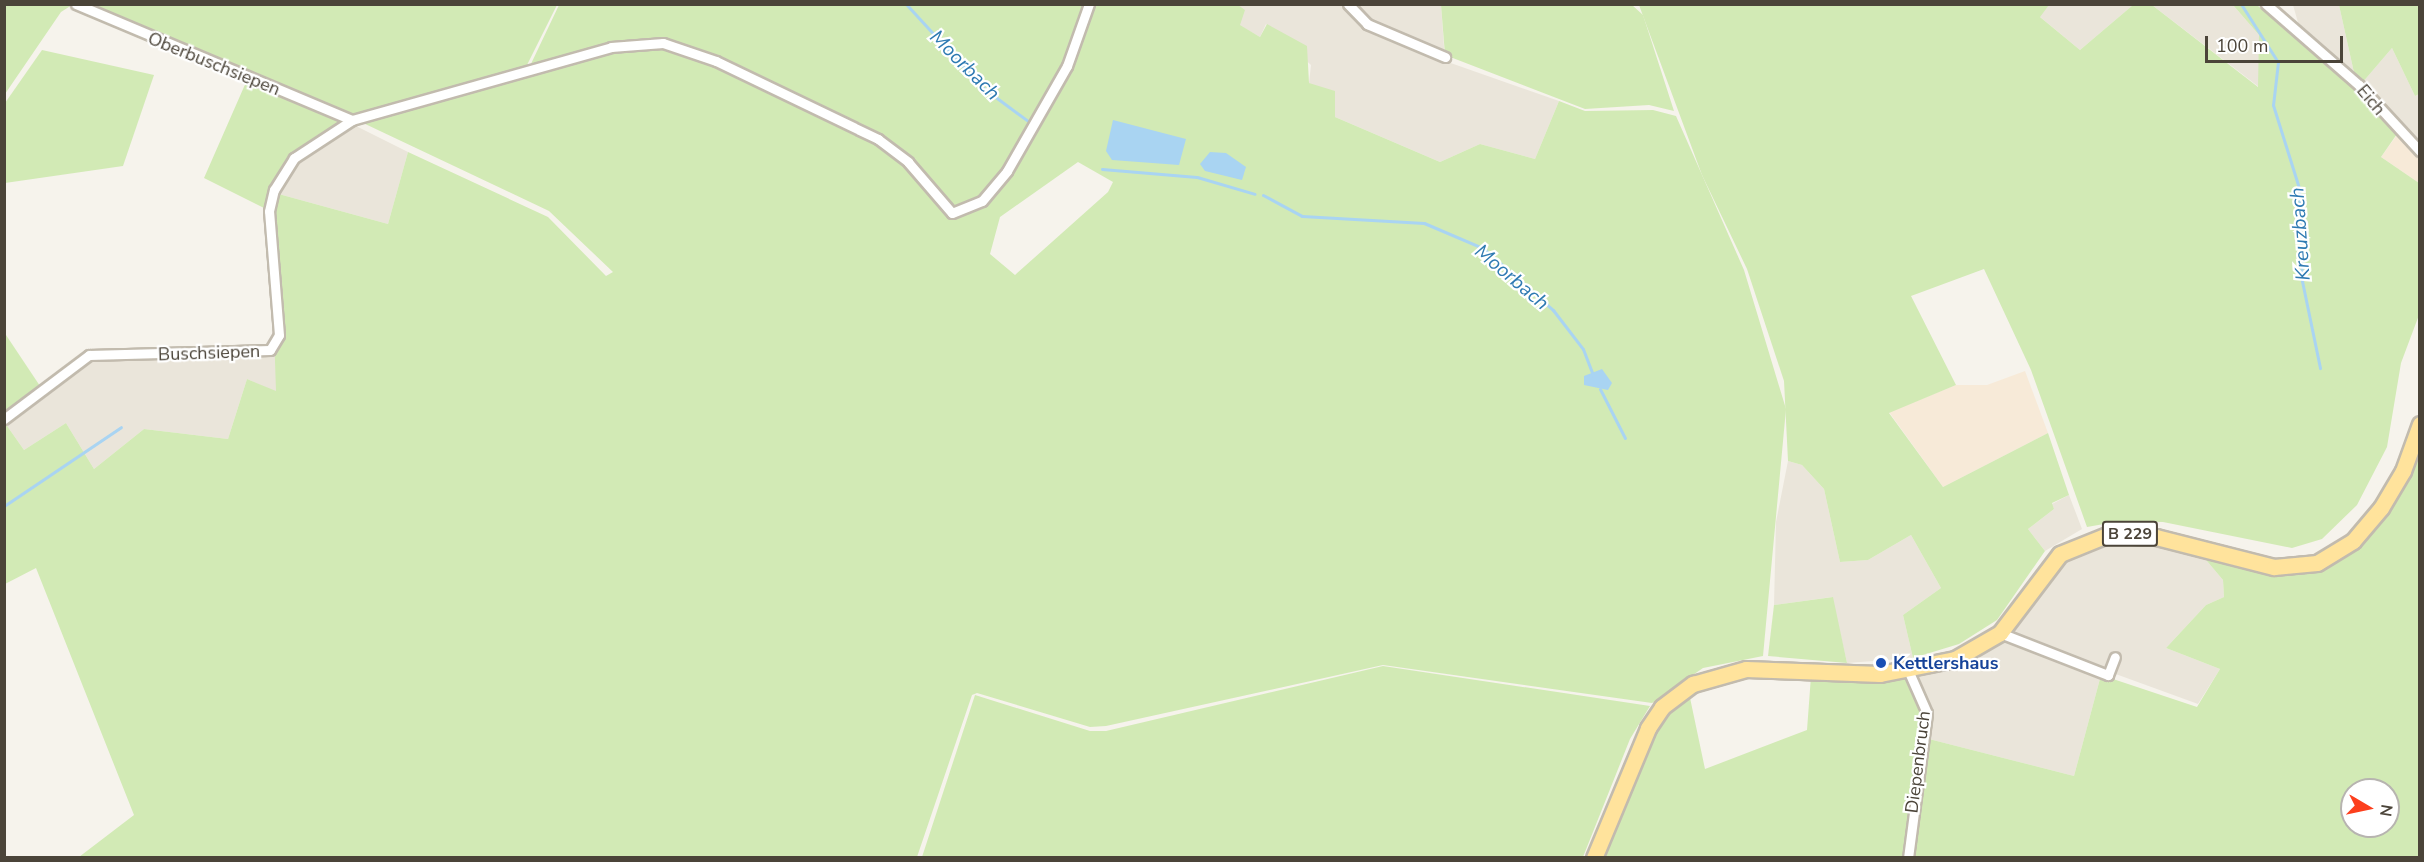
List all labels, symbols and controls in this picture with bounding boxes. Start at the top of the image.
scale bar [2208,24,2346,62]
water label: Moorbach [925,25,1005,105]
street label: Oberbuschsiepen [145,28,283,100]
text: 100 m [2216,34,2268,58]
street label: Eich [2352,80,2390,120]
water label: Kreuzbach [2285,187,2315,281]
water label: Moorbach [1470,239,1554,315]
street label: Buschsiepen [158,340,260,366]
road number: B 229 [2102,521,2158,547]
place label: Kettlershaus [1893,652,1998,674]
marker: Kettlershaus [1874,656,1888,670]
street label: Diepenbruch [1901,710,1935,814]
north arrow [2340,778,2400,838]
text: N [2374,803,2398,818]

